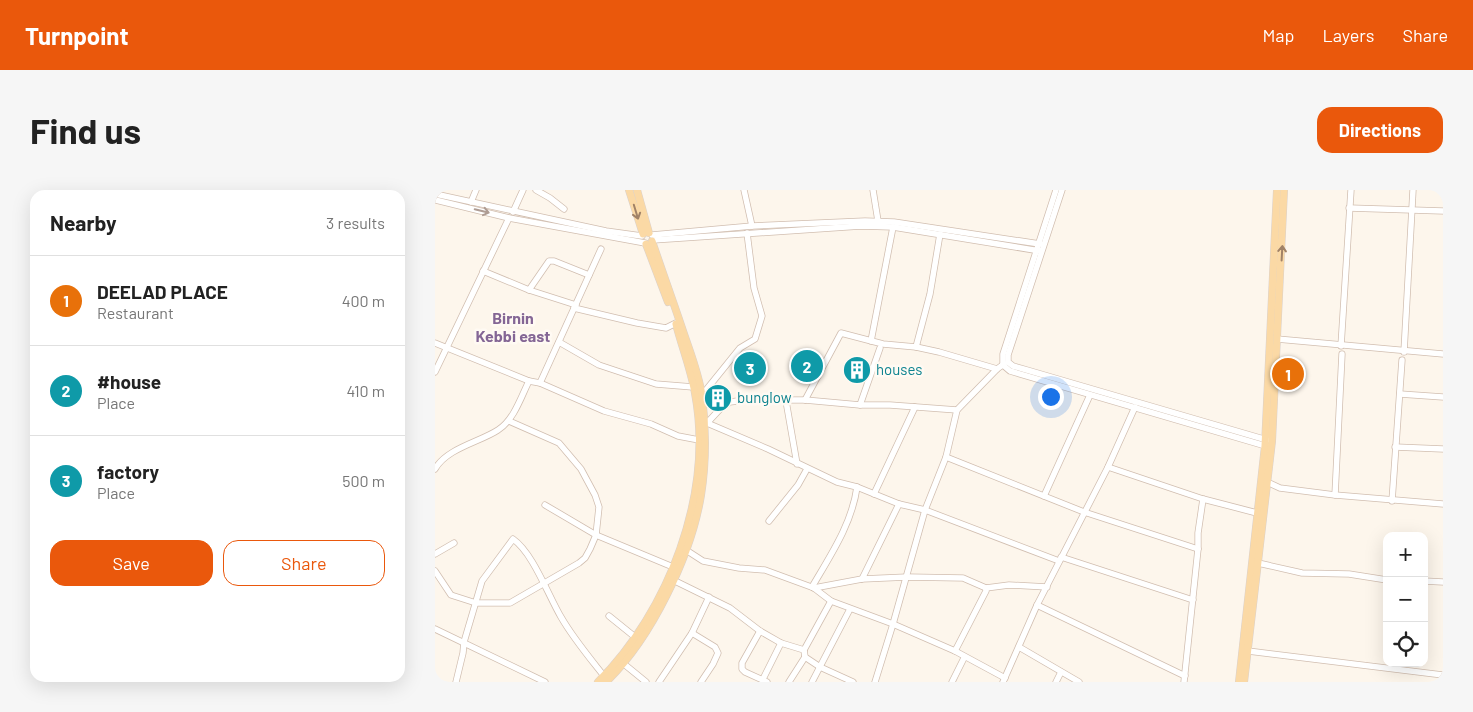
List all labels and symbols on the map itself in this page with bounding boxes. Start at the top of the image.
one-way arrow [631,204,641,220]
one-way arrow [474,207,490,216]
one-way arrow [1277,245,1286,261]
district label: Birnin Kebbi east [476,308,550,345]
pin: 2 [791,347,823,385]
pin: 3 [734,349,766,387]
building icon: houses [842,355,872,385]
pin: 1 [1272,355,1304,393]
place label: houses [876,360,923,378]
building icon: bunglow [703,383,733,413]
your location [1038,384,1064,410]
place label: bunglow [737,388,792,406]

